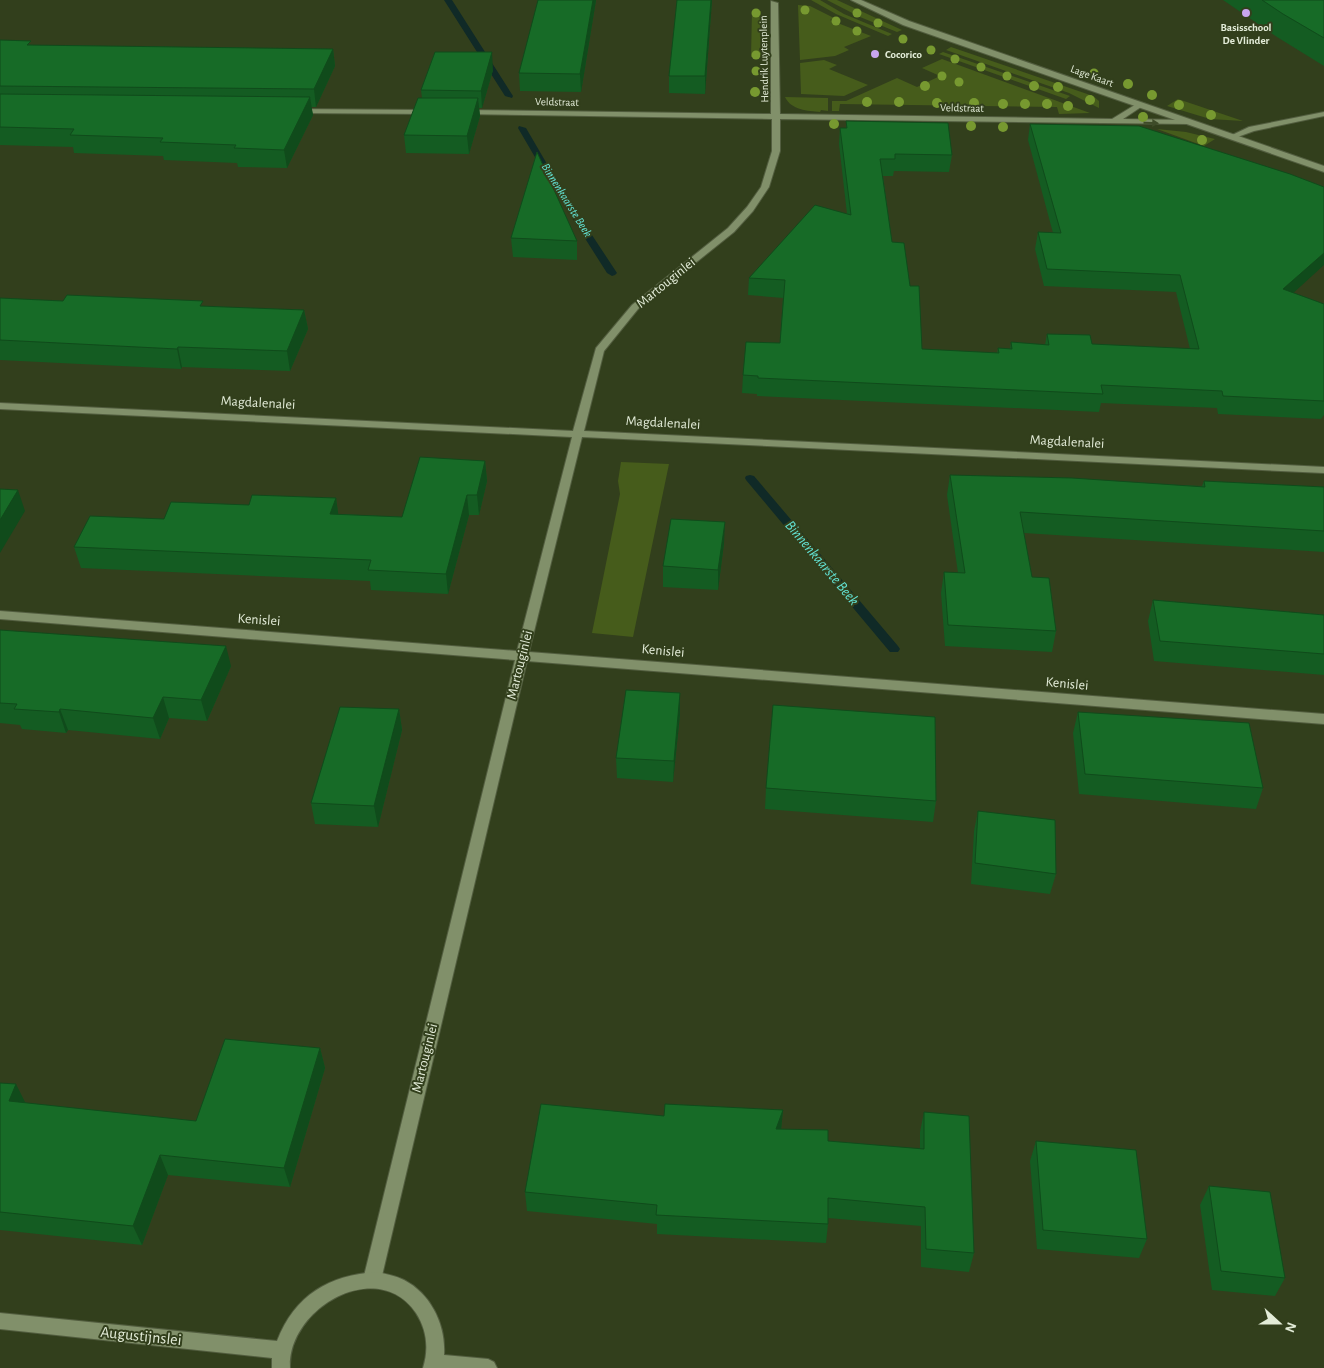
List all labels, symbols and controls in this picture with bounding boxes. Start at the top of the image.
marker: Basisschool De Vlinder [1240,7,1252,19]
street label: Hendrik Luytenplein [758,15,770,103]
place label: Basisschool De Vlinder [1220,22,1272,46]
marker: Cocorico [869,48,881,60]
place label: Cocorico [885,49,922,60]
street label: Lage Kaart [1069,63,1115,89]
street label: Veldstraat [535,96,580,108]
street label: Veldstraat [940,102,985,114]
one-way arrow [1143,119,1159,127]
water label: Binnenkaarste Beek [540,161,595,239]
street label: Martouginlei [634,255,698,311]
street label: Magdalenalei [220,394,296,412]
street label: Magdalenalei [625,414,701,432]
street label: Magdalenalei [1029,433,1105,451]
water label: Binnenkaarste Beek [782,518,862,608]
street label: Kenislei [237,612,281,628]
street label: Martouginlei [505,629,535,701]
street label: Kenislei [641,642,685,660]
street label: Kenislei [1045,675,1089,693]
street label: Martouginlei [410,1022,440,1094]
north arrow [1254,1298,1304,1348]
text: N [1282,1320,1298,1334]
street label: Augustijnslei [100,1324,182,1349]

